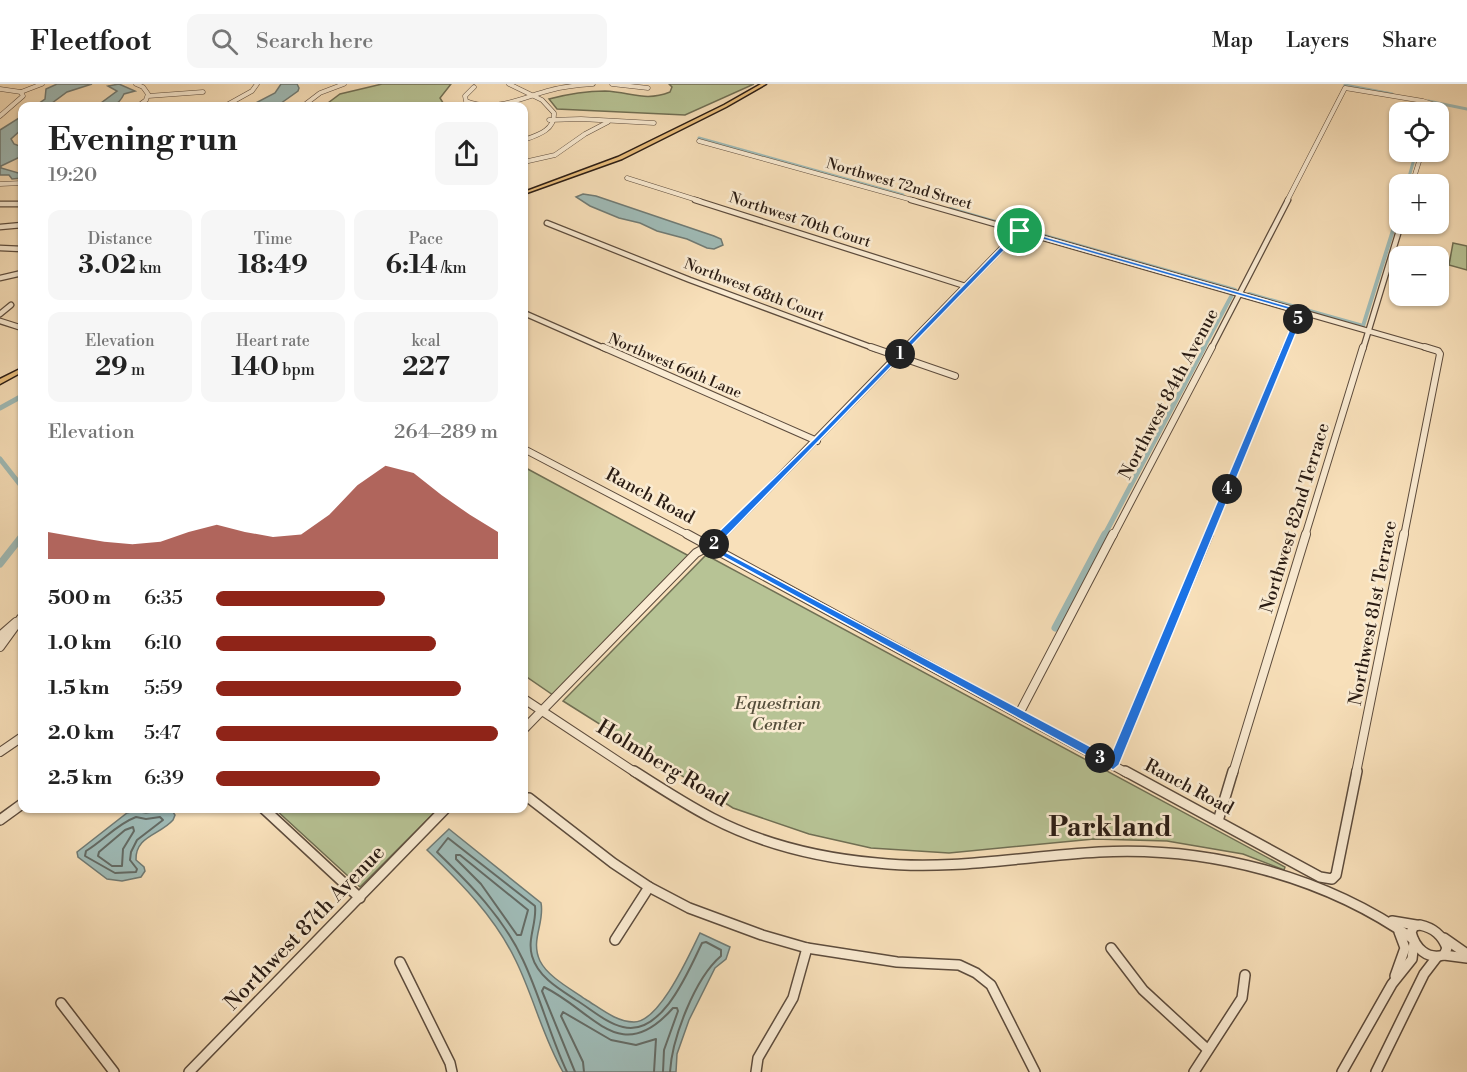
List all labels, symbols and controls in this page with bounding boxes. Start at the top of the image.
search box [187,14,607,68]
text: Fleetfoot [30,24,151,59]
icon: search [208,25,241,58]
text: Search here [256,28,373,55]
text: Map [1212,28,1253,54]
text: Layers [1286,28,1349,54]
text: Share [1382,28,1437,54]
map controls [1389,102,1449,306]
button: locate [1389,102,1449,162]
text: Evening run [48,120,237,161]
button: share [435,122,498,185]
street label: Northwest 72nd Street [824,154,975,214]
text: 19:20 [48,163,97,188]
button: + [1389,174,1449,234]
street label: Northwest 70th Court [727,188,874,252]
pin [994,205,1045,256]
icon: arrive [1003,214,1036,247]
text: Distance [88,229,152,249]
text: Time [254,229,292,249]
text: Pace [409,229,443,249]
button: − [1389,246,1449,306]
text: 3.02 [78,249,136,281]
text: 18:49 [238,249,308,281]
text: 6:14 [386,249,438,281]
street label: Northwest 68th Court [681,254,828,326]
text: km [136,258,162,278]
text: /km [438,258,466,278]
street label: Northwest 84th Avenue [1114,304,1224,484]
pin: 5 [1283,304,1313,334]
text: 5 [1293,309,1303,329]
street label: Northwest 66th Lane [605,329,745,403]
text: Elevation [85,331,155,351]
text: Heart rate [236,331,310,351]
text: kcal [411,331,441,351]
pin: 1 [885,339,915,369]
text: 1 [896,344,904,364]
text: 29 [95,351,128,383]
text: 140 [231,351,279,383]
text: 227 [402,351,450,383]
text: m [128,360,145,380]
text: bpm [279,360,315,380]
text: Elevation [48,420,135,445]
text: 264–289 m [394,420,498,445]
street label: Northwest 82nd Terrace [1255,420,1335,616]
street label: Ranch Road [601,463,699,529]
pin: 4 [1212,474,1242,504]
text: 4 [1222,479,1232,499]
street label: Northwest 81st Terrace [1344,518,1402,708]
pin: 2 [699,529,729,559]
text: 2 [709,534,719,554]
text: 500 m [48,586,111,611]
text: 6:35 [144,586,183,611]
text: 1.0 km [48,631,112,656]
text: 6:10 [144,631,182,656]
text: 1.5 km [48,676,109,701]
text: 5:59 [144,676,183,701]
park label: Equestrian Center [734,692,822,736]
street label: Holmberg Road [592,715,732,813]
text: 2.0 km [48,721,114,746]
text: 5:47 [144,721,181,746]
pin: 3 [1085,743,1115,773]
text: 3 [1095,748,1105,768]
street label: Ranch Road [1140,754,1238,820]
text: 2.5 km [48,766,112,791]
text: 6:39 [144,766,184,791]
district label: Parkland [1048,810,1172,845]
street label: Northwest 87th Avenue [219,840,391,1016]

